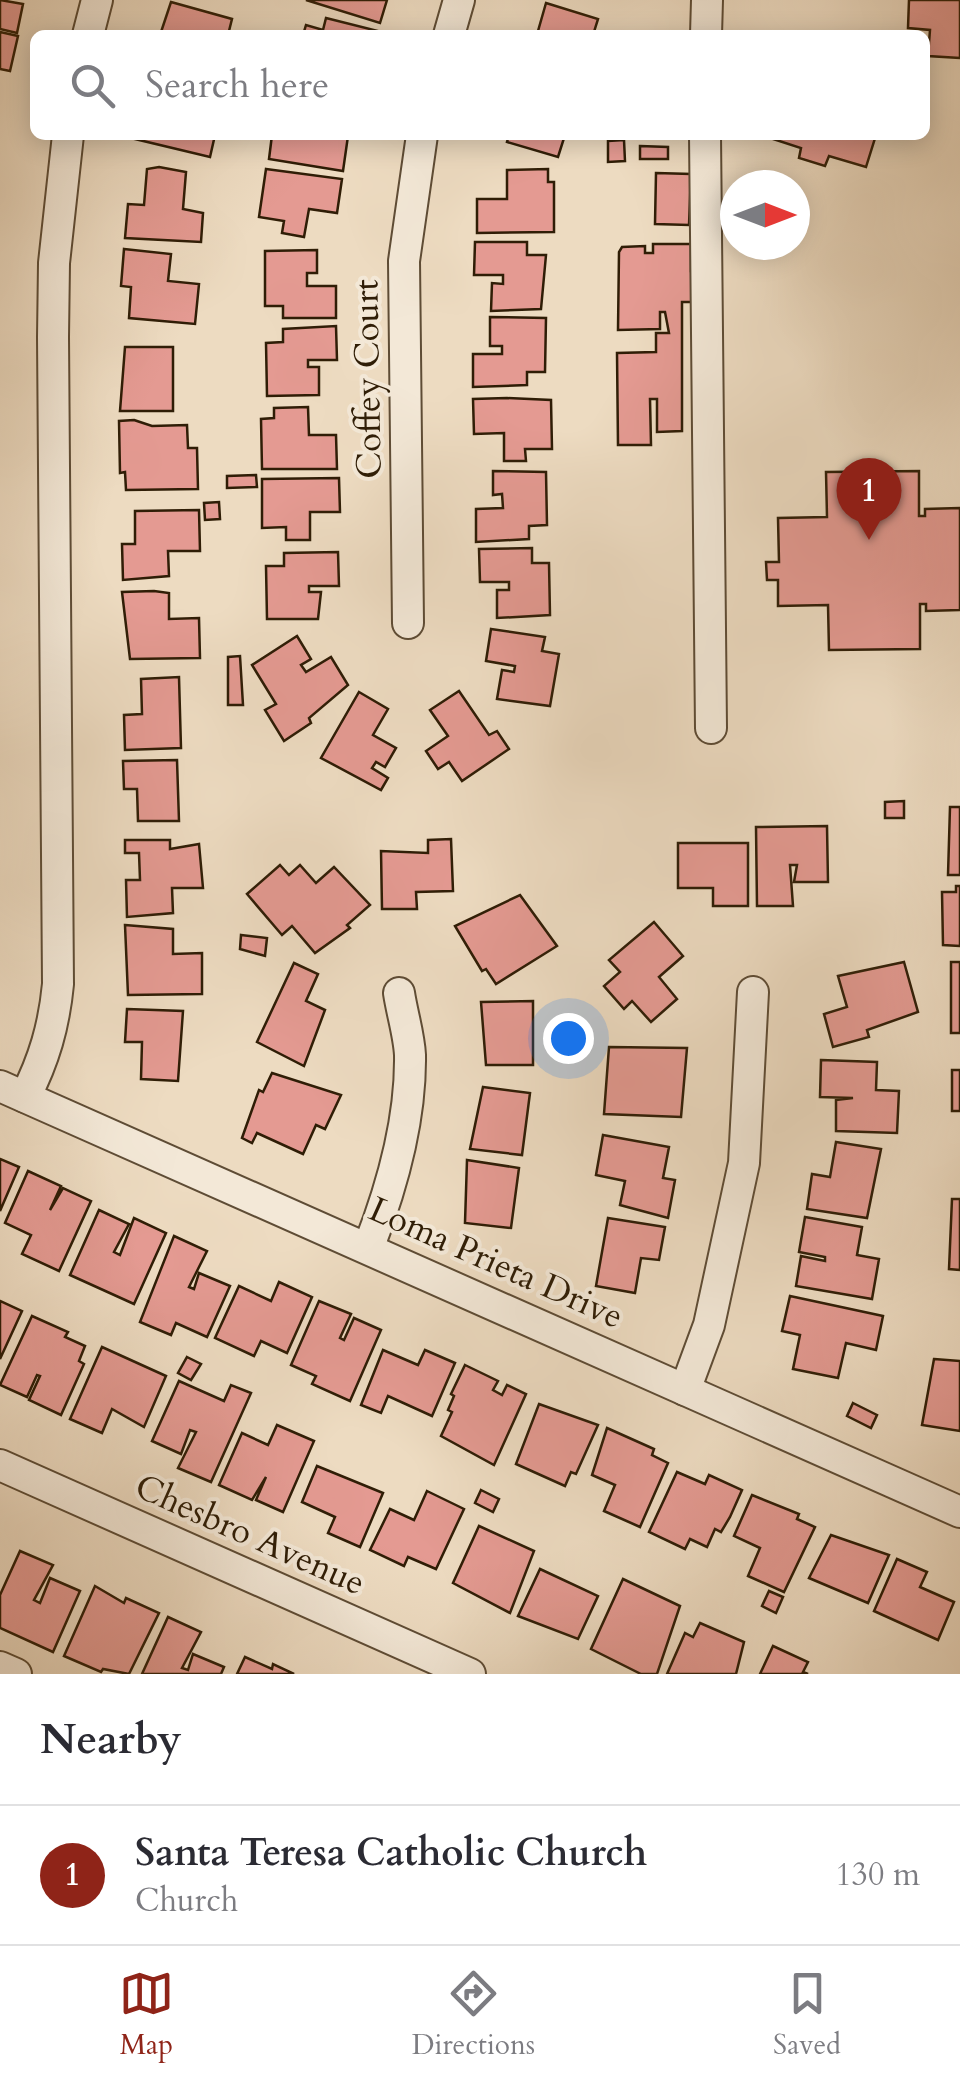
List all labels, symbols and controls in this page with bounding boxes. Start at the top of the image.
search box [30,30,930,140]
icon: search [65,58,120,113]
text: Search here [145,59,329,111]
north arrow [720,170,810,260]
street label: Coffey Court [342,279,394,479]
pin: 1 [836,458,902,540]
your location [543,1013,594,1064]
street label: Loma Prieta Drive [361,1185,631,1341]
street label: Chesbro Avenue [127,1463,373,1607]
text: Nearby [40,1711,182,1768]
text: Santa Teresa Catholic Church [135,1827,647,1879]
text: 1 [64,1853,81,1897]
text: 130 m [835,1853,920,1897]
text: Church [135,1879,238,1923]
tab: Map [119,1966,174,2064]
tab: Directions [412,1966,535,2064]
tab: Saved [773,1966,841,2064]

